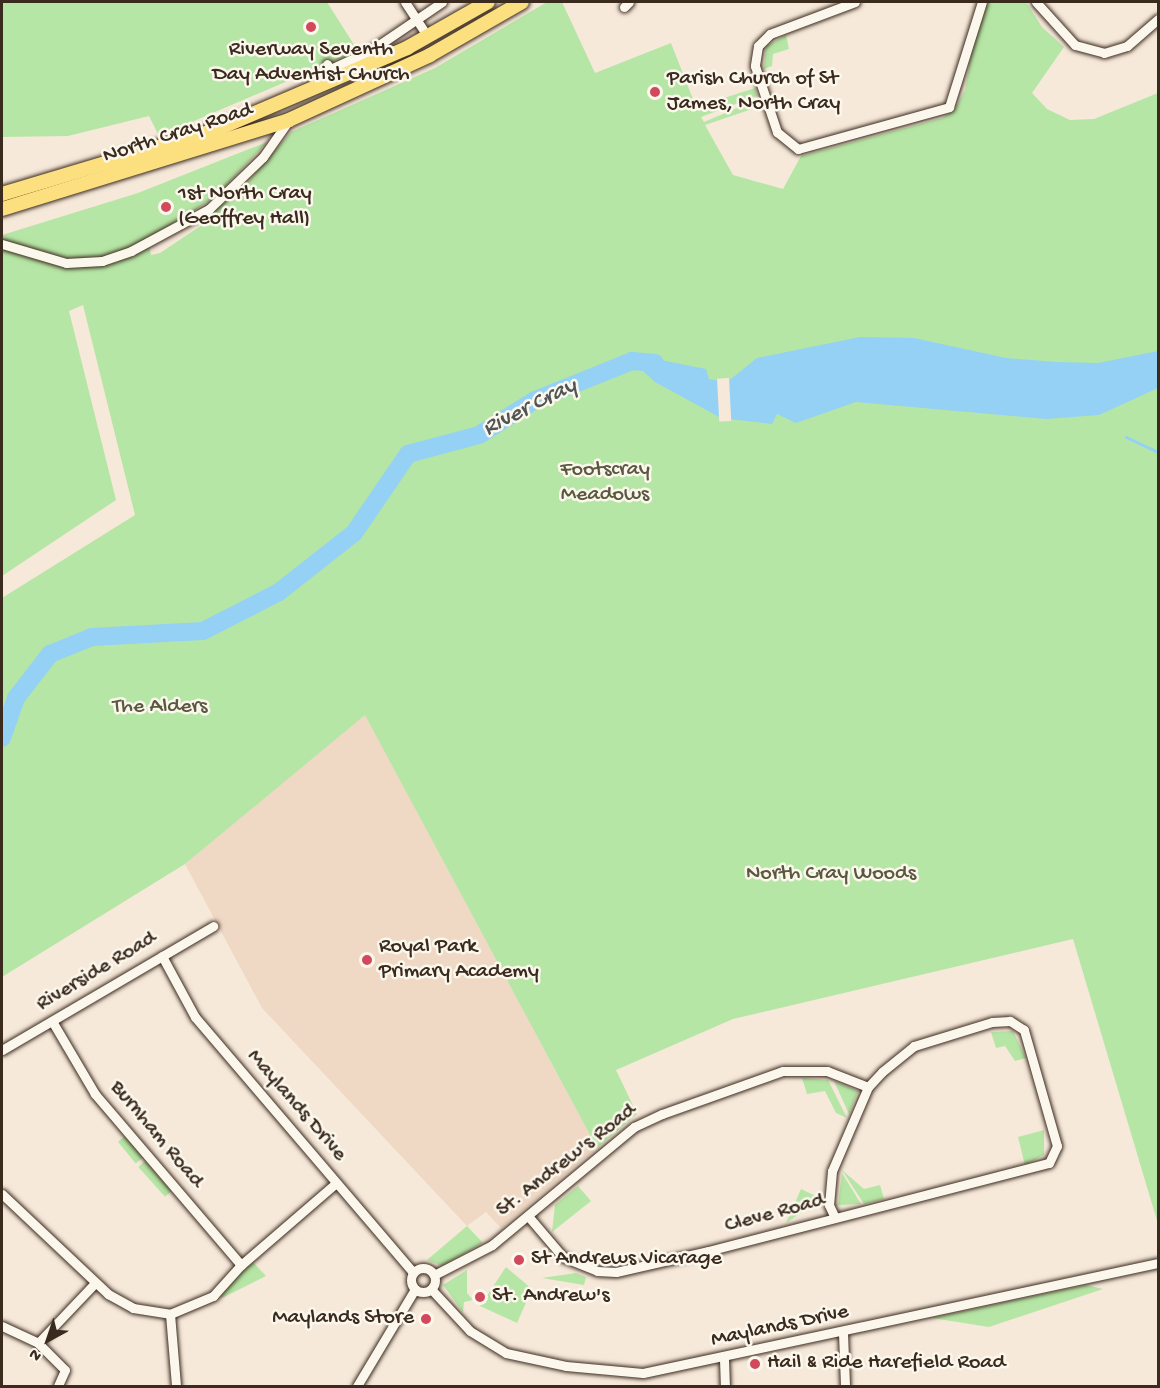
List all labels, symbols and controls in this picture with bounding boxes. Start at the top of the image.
marker: Riverway Seventh Day Adventist Church [304,20,318,34]
place label: Riverway Seventh Day Adventist Church [212,37,410,88]
place label: Parish Church of St James, North Cray [667,66,840,118]
marker: Parish Church of St James, North Cray [648,85,662,99]
street label: North Cray Road [100,97,256,171]
place label: 1st North Cray (Geoffrey Hall) [178,181,312,232]
marker: 1st North Cray (Geoffrey Hall) [159,200,173,214]
water label: River Cray [478,372,582,444]
park label: Footscray Meadows [560,457,650,508]
park label: The Alders [113,695,207,721]
park label: North Cray Woods [746,862,916,888]
street label: Riverside Road [32,926,162,1018]
place label: Royal Park Primary Academy [379,934,539,986]
marker: Royal Park Primary Academy [360,953,374,967]
street label: Maylands Drive [240,1045,352,1167]
street label: Burnham Road [103,1076,209,1194]
street label: St. Andrew's Road [492,1098,642,1224]
street label: Cleve Road [722,1188,828,1240]
place label: St Andrews Vicarage [531,1247,722,1273]
marker: St Andrews Vicarage [512,1253,526,1267]
place label: St. Andrew's [492,1284,609,1310]
marker: St. Andrew's [473,1290,487,1304]
street label: Maylands Drive [709,1300,851,1354]
place label: Maylands Store [272,1306,414,1332]
north arrow [18,1310,78,1370]
marker: Maylands Store [419,1312,433,1326]
text: N [26,1344,46,1365]
place label: Hail & Ride Harefield Road [767,1351,1005,1377]
marker: Hail & Ride Harefield Road [748,1357,762,1371]

